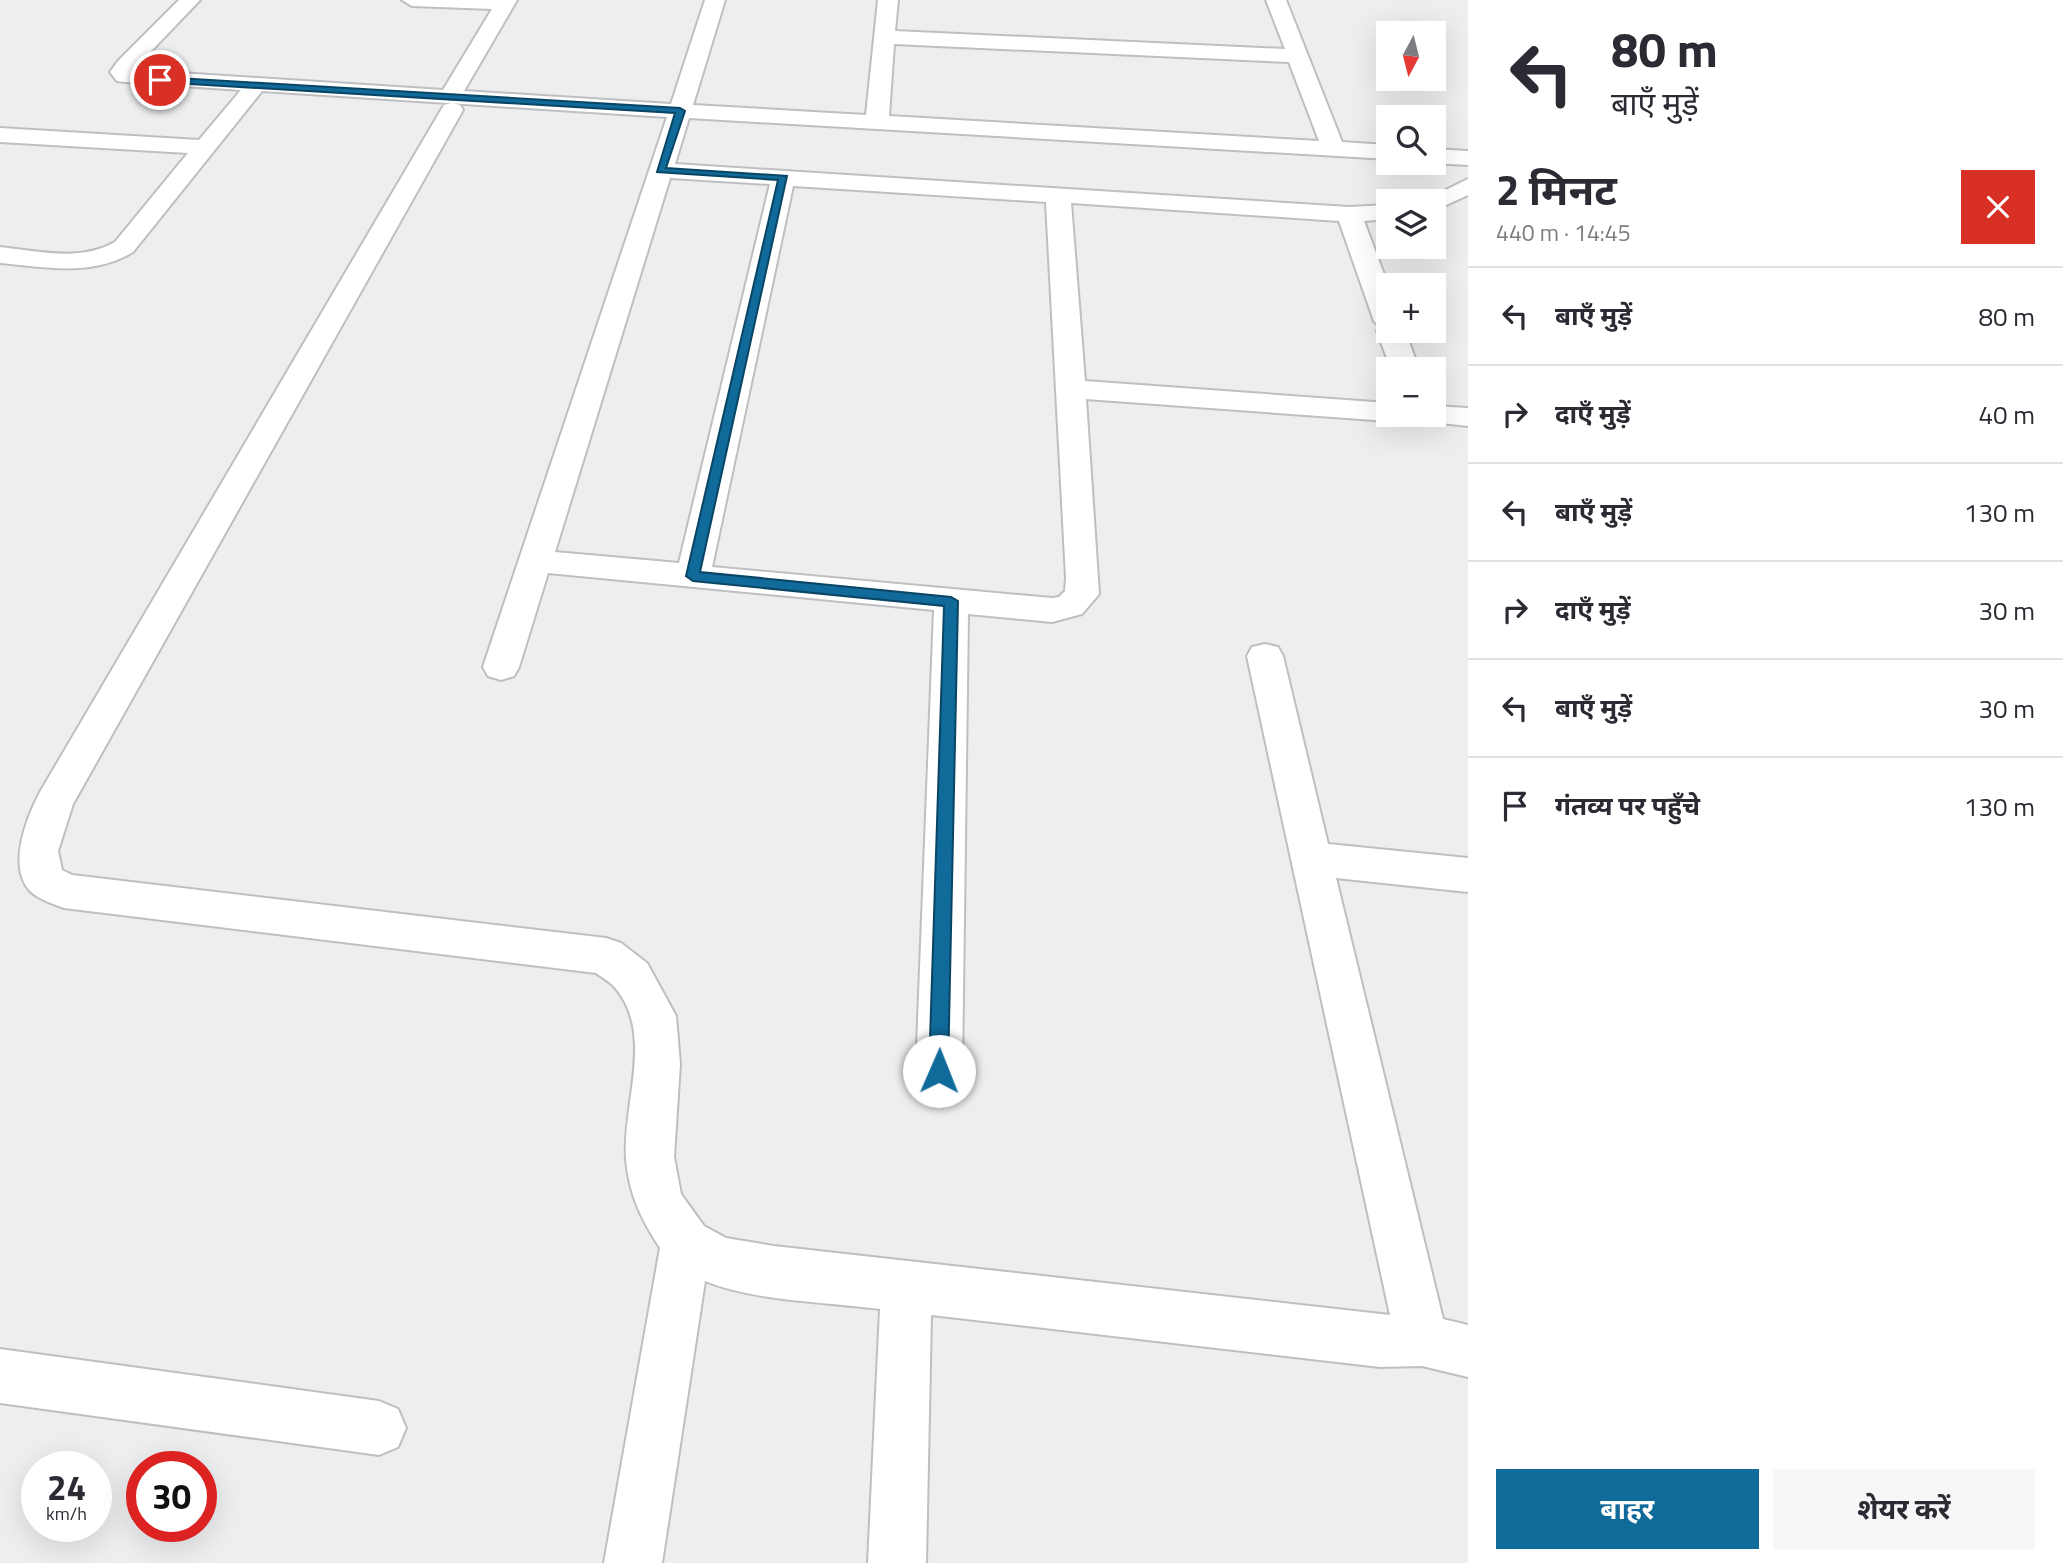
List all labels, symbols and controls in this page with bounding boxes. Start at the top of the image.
text: 80 m [1611,11,1718,86]
north arrow [1376,21,1446,91]
map controls [1376,21,1446,427]
icon: left [1496,28,1587,119]
pin [130,50,190,110]
icon: arrive [141,61,179,99]
text: बाएँ मुड़ें [1611,79,1699,127]
button: search [1376,105,1446,175]
text: 2 मिनट [1496,157,1617,221]
button: close [1961,170,2035,244]
button: layers [1376,189,1446,259]
text: 440 m · 14:45 [1496,215,1631,250]
button: + [1376,273,1446,343]
text: बाएँ मुड़ें [1555,296,1632,335]
icon: left [1496,297,1534,335]
text: 80 m [1978,297,2035,336]
button: − [1376,357,1446,427]
text: दाएँ मुड़ें [1555,394,1631,433]
icon: right [1496,395,1534,433]
text: 40 m [1978,395,2035,434]
text: बाएँ मुड़ें [1555,492,1632,531]
icon: left [1496,493,1534,531]
text: 130 m [1964,493,2035,532]
text: दाएँ मुड़ें [1555,590,1631,629]
icon: right [1496,591,1534,629]
text: 30 m [1978,591,2035,630]
text: बाएँ मुड़ें [1555,688,1632,727]
icon: left [1496,689,1534,727]
text: 30 m [1978,689,2035,728]
text: गंतव्य पर पहुँचे [1555,786,1700,825]
icon: arrive [1496,787,1534,825]
text: 130 m [1964,787,2035,826]
position arrow [902,1034,976,1108]
speed limit sign: 30 [126,1451,217,1542]
text: 24 [47,1460,86,1514]
button: बाहर [1496,1469,1759,1549]
button: शेयर करें [1773,1469,2035,1549]
text: km/h [46,1500,87,1527]

